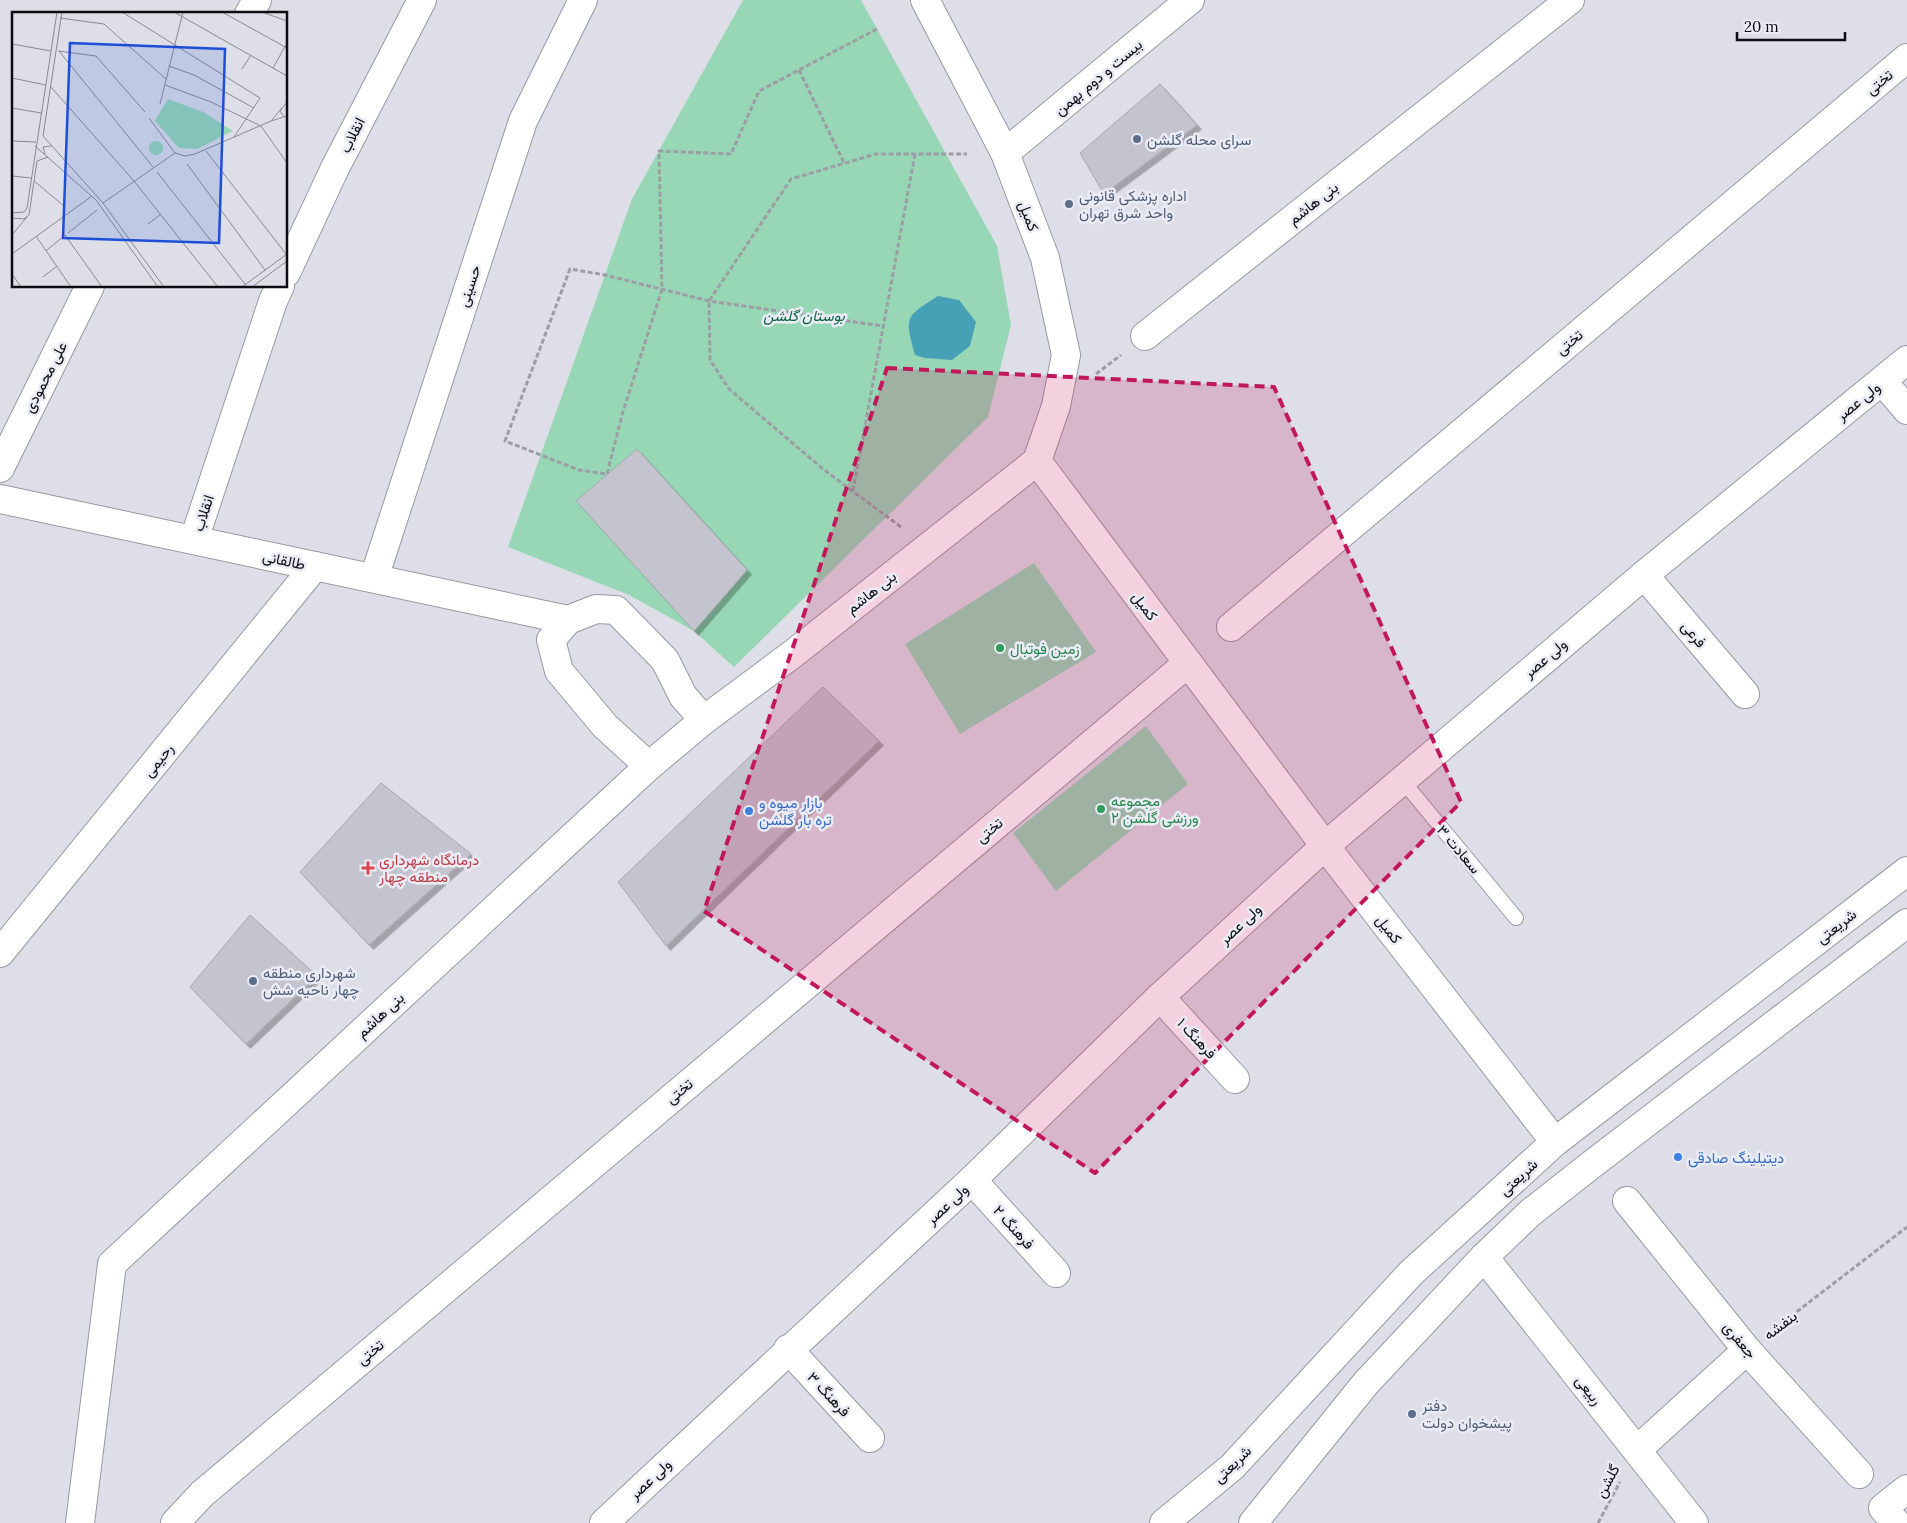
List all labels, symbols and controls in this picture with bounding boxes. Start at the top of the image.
scale bar [1737,10,1844,42]
inset map [12,12,288,288]
text: 20 m [1744,17,1779,36]
street label: بیست و دوم بهمن [1050,35,1147,120]
street label: تختی [1861,65,1898,100]
street label: انقلاب [335,114,369,156]
place label: سرای محله گلشن [1147,130,1251,150]
marker: سرای محله گلشن [1131,133,1143,145]
street label: بنی هاشم [1284,177,1343,229]
place label: اداره پزشكی قانونی واحد شرق تهران [1079,186,1187,222]
street label: کمیل [1015,198,1044,234]
marker: اداره پزشكی قانونی واحد شرق تهران [1063,198,1075,210]
street label: حسینی [453,263,486,310]
park label: بوستان گلشن [763,306,845,325]
street label: تختی [1551,325,1588,360]
street label: علی محمودی [19,338,72,416]
street label: ولی عصر [1831,378,1884,426]
street label: انقلاب [188,492,218,534]
street label: طالقانی [261,546,307,575]
street label: بنی هاشم [842,566,901,618]
street label: کمیل [1128,588,1162,624]
street label: فرعی [1677,617,1711,652]
street label: ولی عصر [1519,634,1571,683]
place label: زمین فوتبال [1010,639,1080,659]
marker: زمین فوتبال [994,642,1006,654]
street label: رحیمی [139,739,178,781]
place label: مجموعه ورزشی گلشن ۲ [1111,791,1199,828]
place label: بازار میوه و تره بار گلشن [759,793,832,830]
marker: مجموعه ورزشی گلشن ۲ [1095,803,1107,815]
marker: بازار میوه و تره بار گلشن [743,805,755,817]
street label: تختی [971,813,1008,848]
street label: سعادت ۳ [1433,820,1485,878]
place label: درمانگاه شهرداری منطقه چهار [378,850,479,887]
marker: درمانگاه شهرداری منطقه چهار [361,861,375,875]
street label: ولی عصر [1214,900,1266,950]
street label: شریعتی [1812,904,1861,948]
street label: کمیل [1372,911,1406,947]
place label: شهرداری منطقه چهار ناحیه شش [263,963,359,1000]
marker: شهرداری منطقه چهار ناحیه شش [247,975,259,987]
street label: بنی هاشم [352,988,409,1043]
street label: فرهنگ ۱ [1173,1013,1221,1063]
street label: تختی [661,1074,698,1109]
place label: دیتیلینگ صادقی [1688,1148,1784,1168]
marker: دیتیلینگ صادقی [1672,1151,1684,1163]
street label: شریعتی [1495,1154,1542,1200]
street label: ولی عصر [921,1180,973,1230]
street label: فرهنگ ۲ [989,1201,1039,1253]
street label: بنفشه [1759,1306,1801,1344]
street label: جعفری [1718,1318,1761,1363]
street label: تختی [352,1335,389,1370]
street label: فرهنگ ۳ [803,1367,855,1421]
street label: ربیعی [1571,1371,1607,1409]
place label: دفتر پیشخوان دولت [1421,1396,1512,1433]
marker: دفتر پیشخوان دولت [1406,1408,1418,1420]
street label: شریعتی [1209,1441,1256,1488]
street label: ولی عصر [624,1455,676,1505]
street label: گلشن [1590,1461,1625,1501]

